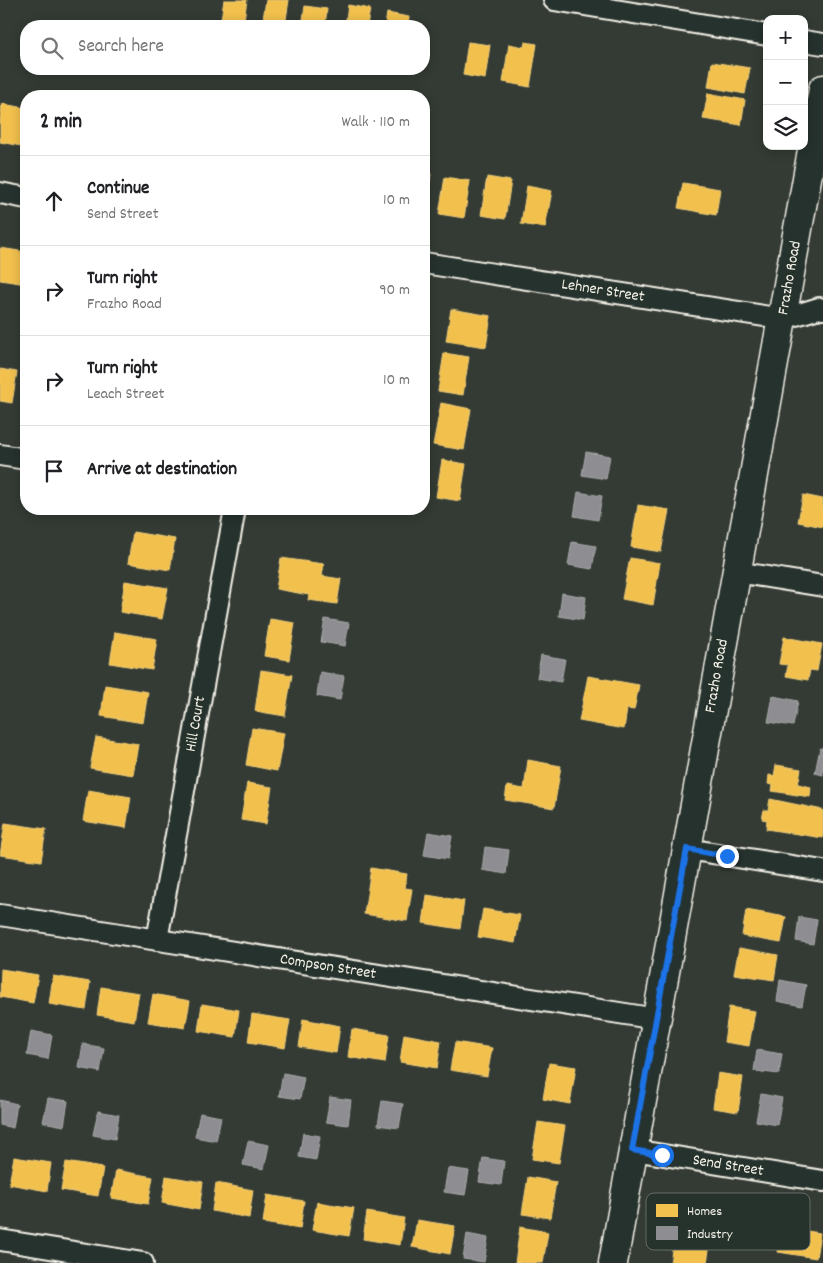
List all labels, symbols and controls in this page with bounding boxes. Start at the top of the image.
map controls [763,15,808,150]
button: + [763,15,808,60]
search box [20,20,430,75]
icon: search [38,34,66,62]
text: Search here [78,34,164,61]
button: − [763,60,808,105]
button: layers [763,105,808,150]
text: 2 min [40,108,82,138]
text: Walk · 110 m [342,111,410,134]
text: Continue [87,176,149,203]
icon: ahead [40,187,68,215]
text: 10 m [383,189,410,212]
text: Send Street [87,203,159,226]
street label: Frazho Road [772,239,808,317]
text: Turn right [87,266,158,293]
street label: Lehner Street [560,273,646,309]
icon: right [40,277,68,305]
text: 90 m [379,279,410,302]
text: Frazho Road [87,293,162,316]
text: Turn right [87,356,158,383]
icon: right [40,367,68,395]
text: 10 m [383,369,410,392]
text: Leach Street [87,383,164,406]
icon: arrive [40,457,68,485]
text: Arrive at destination [87,457,237,484]
street label: Frazho Road [699,637,735,715]
street label: Hill Court [180,694,212,754]
route end [716,845,739,868]
street label: Compson Street [278,948,378,986]
route start [651,1144,674,1167]
street label: Send Street [691,1149,765,1183]
legend [646,1193,810,1250]
text: Homes [687,1202,722,1222]
text: Industry [687,1225,733,1245]

